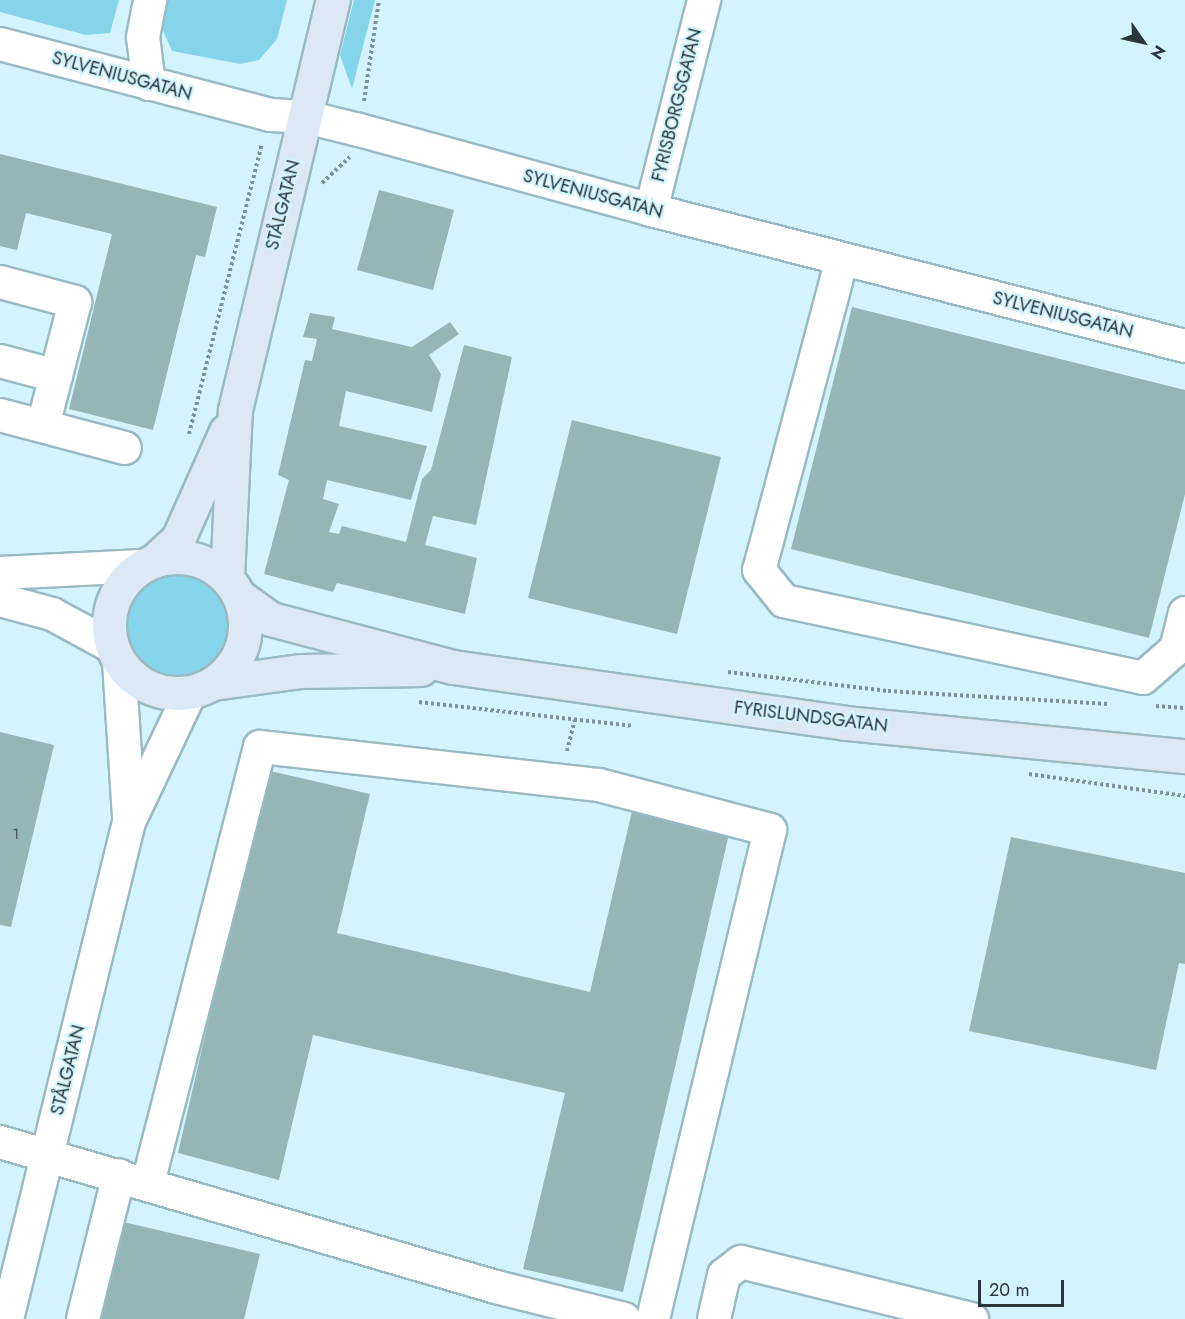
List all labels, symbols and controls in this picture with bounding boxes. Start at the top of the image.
north arrow [1113,12,1173,72]
street label: FYRISBORGSGATAN [647,26,707,184]
text: N [1145,41,1171,64]
street label: SYLVENIUSGATAN [50,47,194,105]
street label: STÅLGATAN [261,158,305,252]
street label: SYLVENIUSGATAN [521,165,665,223]
street label: SYLVENIUSGATAN [991,287,1135,343]
street label: FYRISLUNDSGATAN [733,697,889,737]
house number: 1 [13,826,19,844]
street label: STÅLGATAN [46,1023,90,1117]
scale bar [981,1268,1066,1306]
text: 20 m [989,1277,1029,1303]

